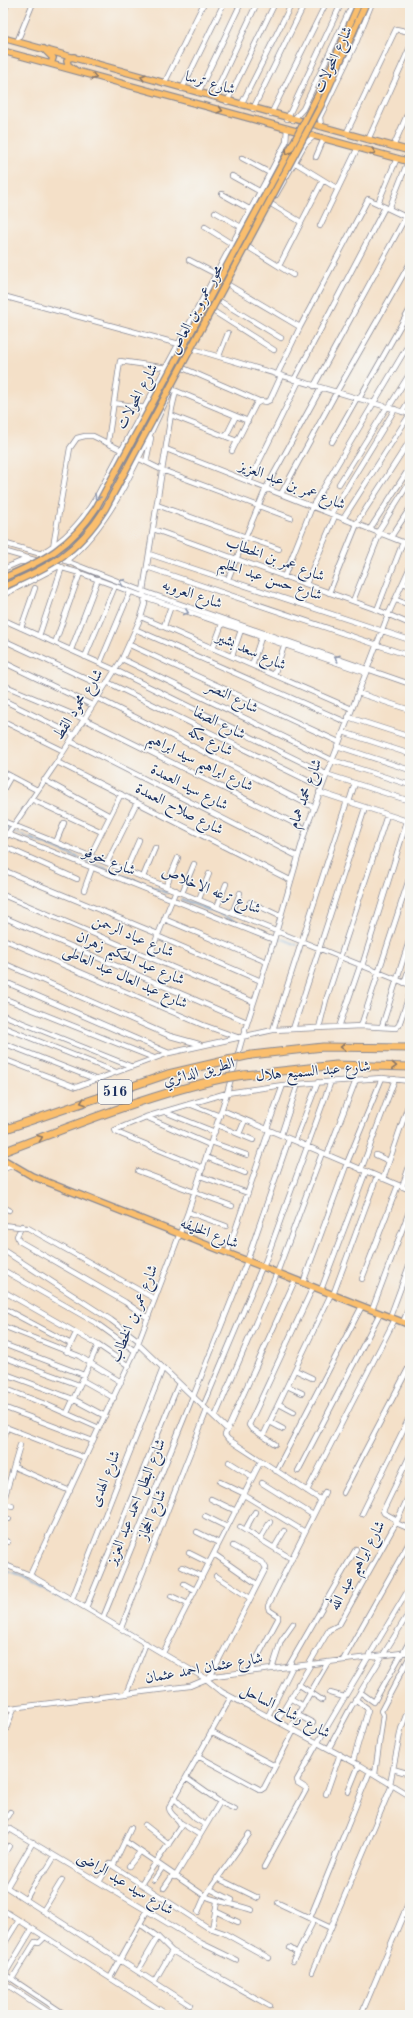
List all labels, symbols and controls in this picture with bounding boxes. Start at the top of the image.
street label: شارع المحولات [311,24,360,97]
street label: شارع ترسا [182,70,237,102]
one-way arrow [91,72,98,80]
one-way arrow [140,73,147,82]
one-way arrow [216,105,223,114]
one-way arrow [369,147,376,155]
one-way arrow [286,148,293,155]
street label: محور عمرو بن العاص [167,263,228,358]
street label: شارع المحولات [114,361,165,434]
street label: شارع عمر بن عبد العزيز [233,458,347,517]
one-way arrow [94,493,101,500]
street label: شارع عمر بن الخطاب [222,535,326,589]
street label: شارع حسن عبد الحليم [214,556,324,610]
one-way arrow [118,578,125,586]
street label: شارع العروبه [159,578,224,616]
one-way arrow [182,607,189,615]
street label: شارع سعد بشير [211,629,288,678]
one-way arrow [333,654,340,663]
street label: شارع محمود القط [51,667,110,745]
street label: شارع النصر [200,678,260,721]
street label: شارع الصفا [189,705,247,747]
street label: شارع مكه [183,723,236,763]
street label: شارع ابراهيم سيد ابراهيم [142,731,255,800]
street label: شارع محمد همام [287,757,329,832]
street label: شارع سيد العمدة [146,762,230,817]
street label: شارع صلاح العمدة [131,782,225,842]
street label: شارع خوفو [77,844,137,883]
street label: شارع ترعه الاخلاص [158,864,263,921]
street label: شارع عباد الرحمن [89,912,176,964]
street label: شارع عبد الحكيم زهران [71,928,187,994]
street label: شارع عبد العال عبد العاطى [59,944,190,1016]
one-way arrow [340,1042,346,1051]
street label: الطريق الدائري [162,1056,237,1093]
street label: شارع عبد السميع هلال [255,1060,371,1089]
one-way arrow [391,1062,397,1070]
road number: 516 [98,1080,132,1104]
one-way arrow [80,1098,87,1106]
one-way arrow [36,1135,43,1143]
street label: شارع الخليفه [176,1216,240,1256]
street label: شارع عمر بن الخطاب [109,1263,165,1366]
street label: شارع البطل احمد عبد العزيز [104,1437,173,1570]
street label: شارع الهدى [88,1449,128,1511]
street label: شارع الحجاز [134,1487,174,1546]
street label: شارع ابراهيم عبد الله [322,1516,394,1616]
street label: شارع عثمان احمد عثمان [144,1651,265,1691]
street label: شارع رشاح الساحل [236,1682,332,1745]
street label: شارع سيد عبد الراضى [72,1849,176,1922]

